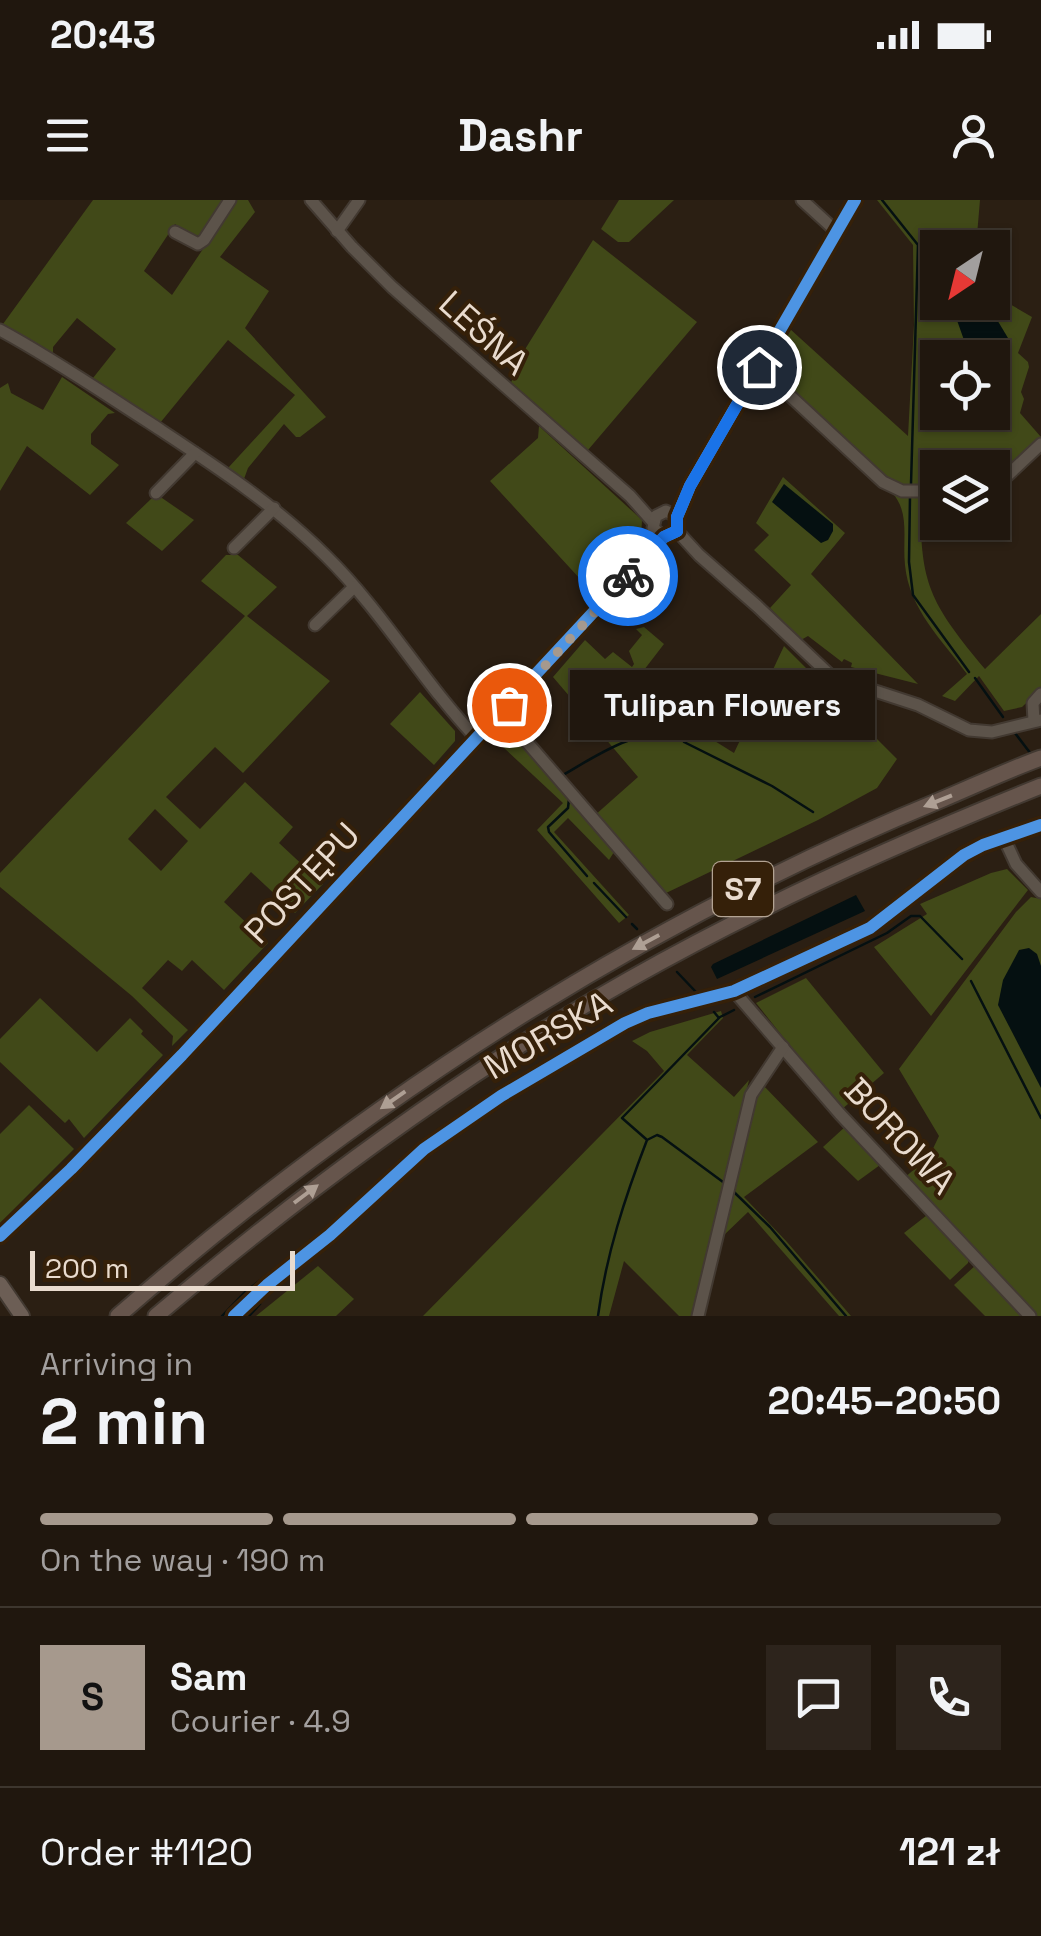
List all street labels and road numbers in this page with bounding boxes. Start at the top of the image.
street label: LEŚNA [430,281,538,385]
street label: POSTĘPU [235,813,369,953]
road number: S7 [713,862,773,916]
street label: MORSKA [476,981,620,1089]
street label: BOROWA [835,1068,965,1204]

